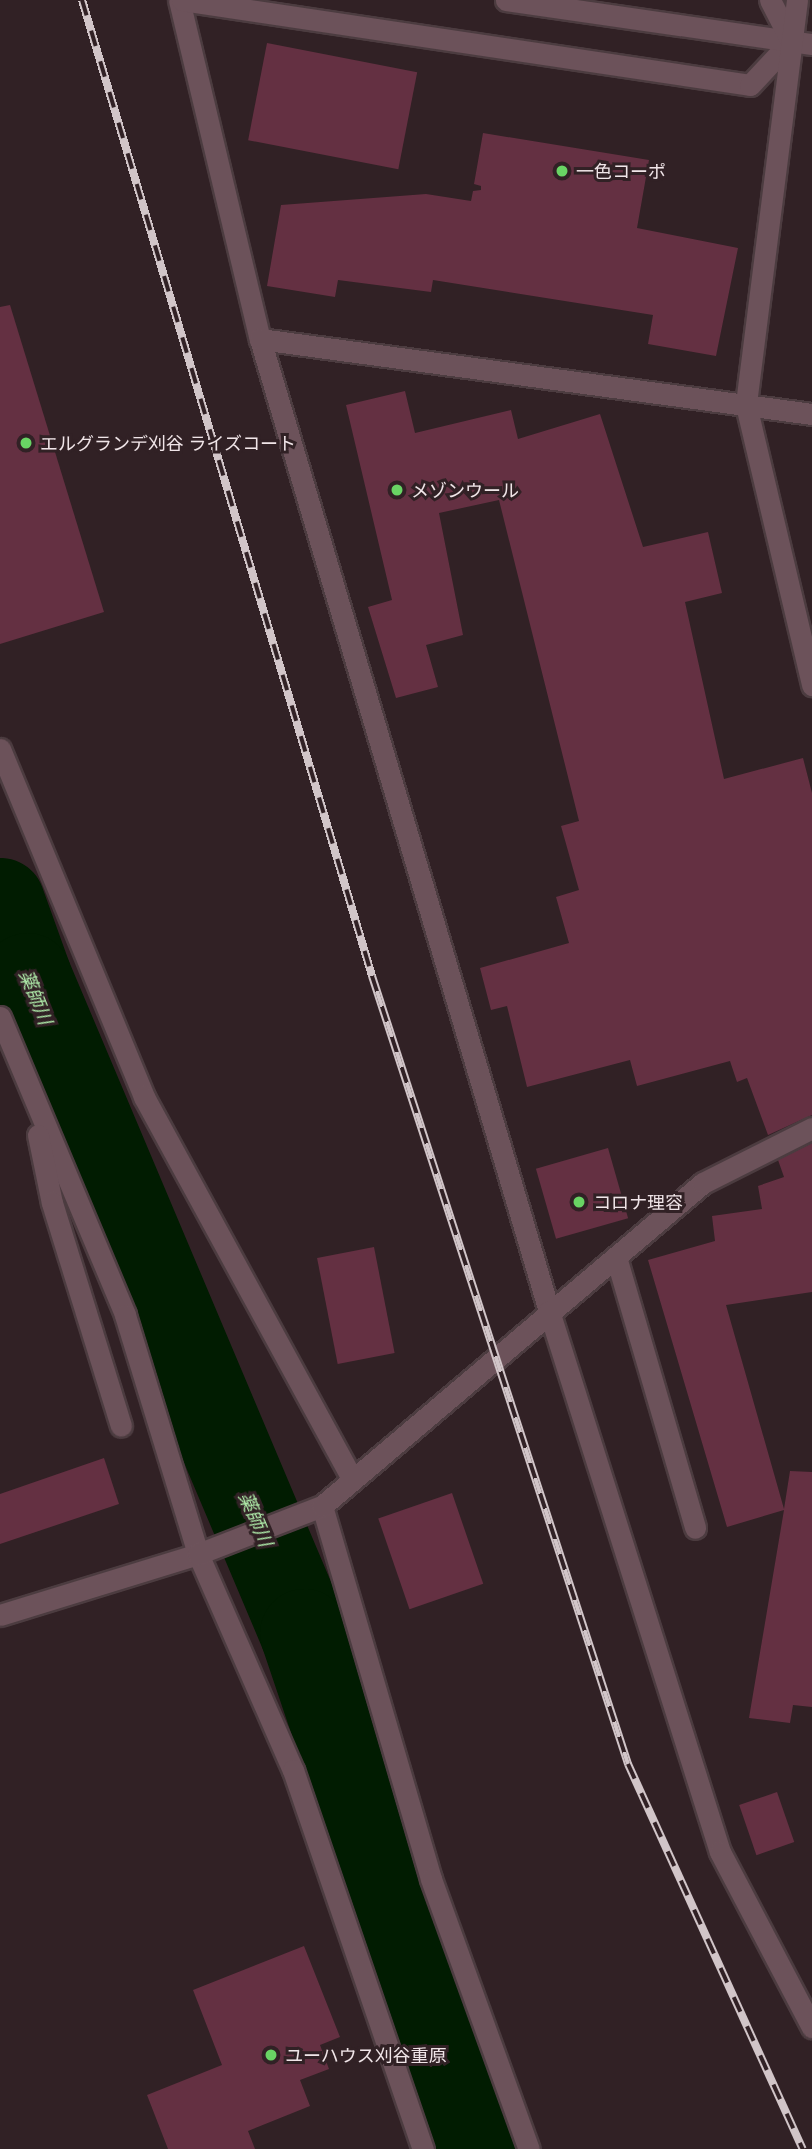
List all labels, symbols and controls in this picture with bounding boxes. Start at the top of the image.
place label: 一色コーポ [576,160,666,182]
marker: 一色コーポ [554,163,570,179]
place label: エルグランデ刈谷 ライズコート [40,432,296,454]
marker: エルグランデ刈谷 ライズコート [18,435,34,451]
place label: メゾンウール [411,479,519,501]
marker: メゾンウール [389,482,405,498]
water label: 薬師川 [15,966,57,1028]
place label: コロナ理容 [593,1191,683,1213]
marker: コロナ理容 [571,1194,587,1210]
water label: 薬師川 [234,1488,278,1550]
place label: ユーハウス刈谷重原 [285,2044,447,2066]
marker: ユーハウス刈谷重原 [263,2047,279,2063]

